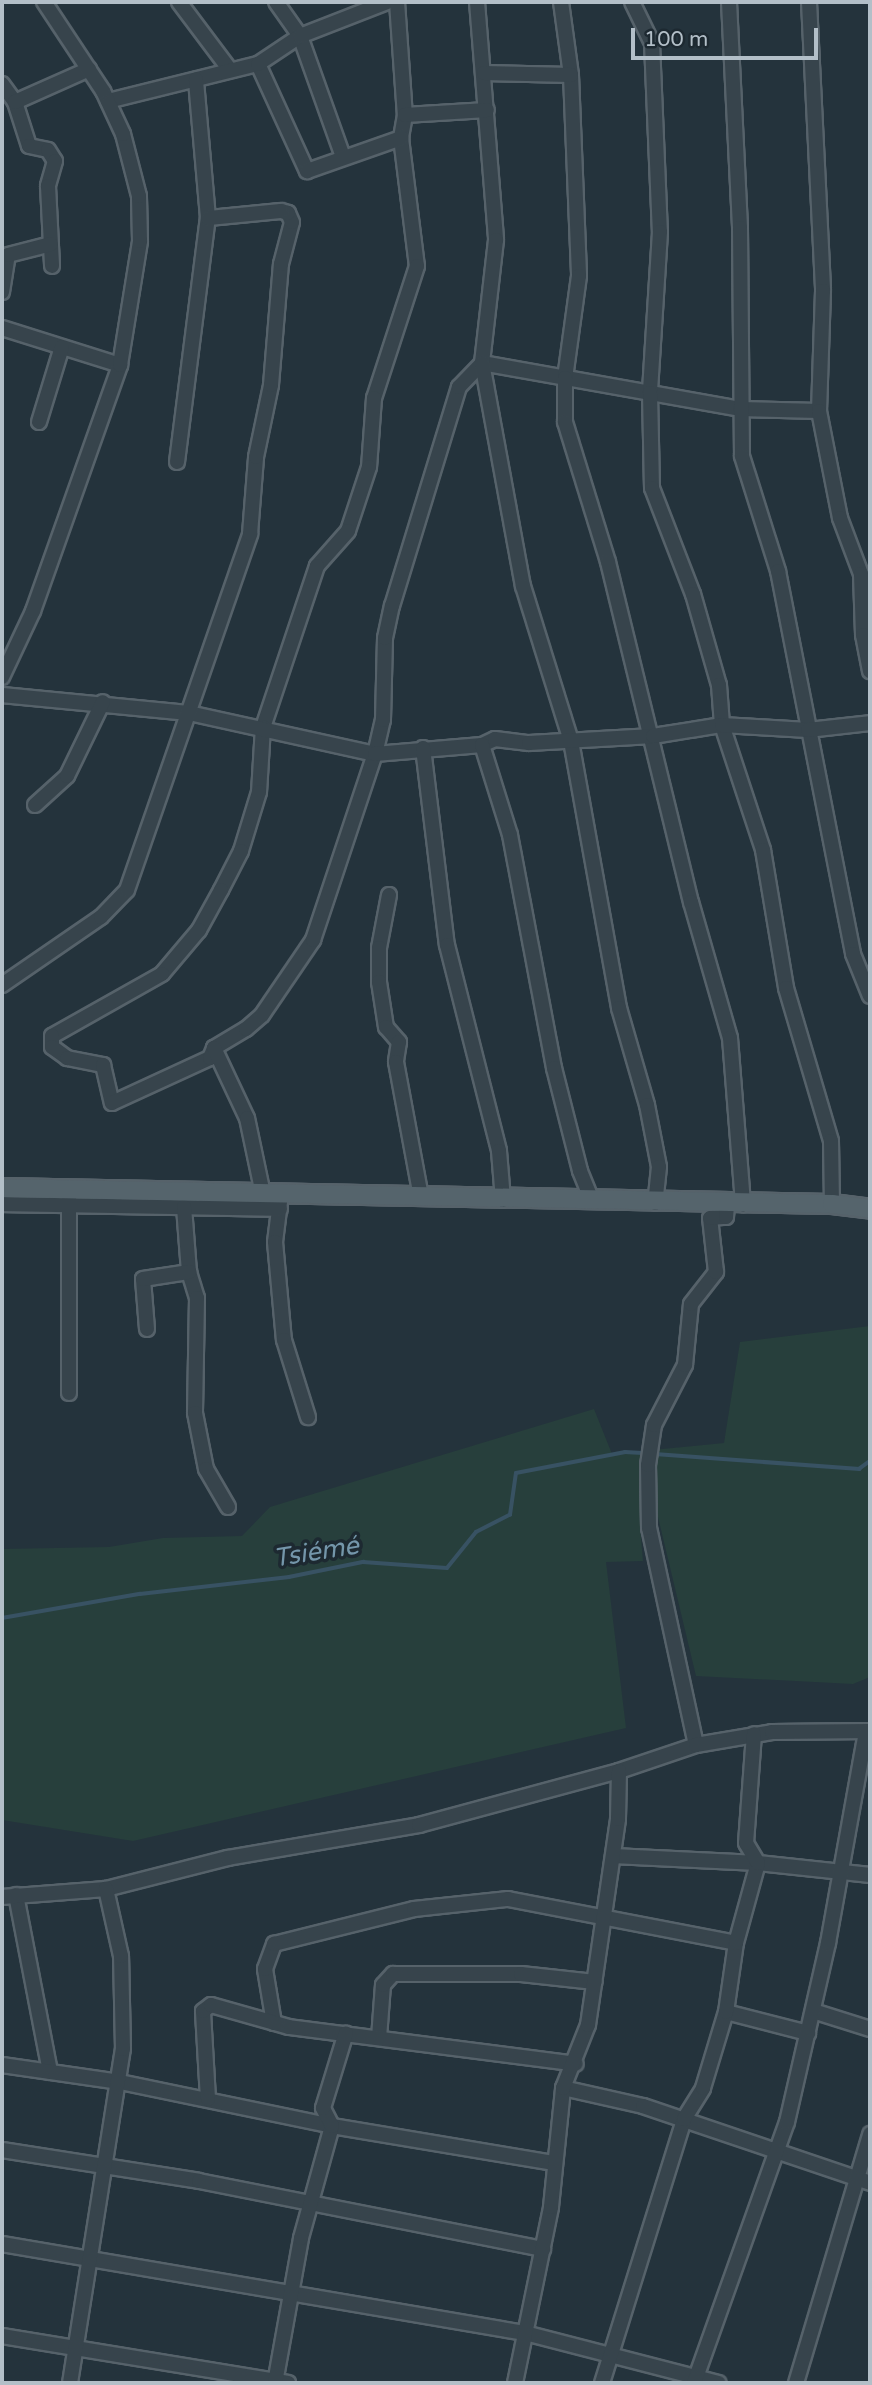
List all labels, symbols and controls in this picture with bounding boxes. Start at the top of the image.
scale bar [634,14,821,58]
text: 100 m [644,27,708,52]
water label: Tsiémé [271,1530,361,1574]

